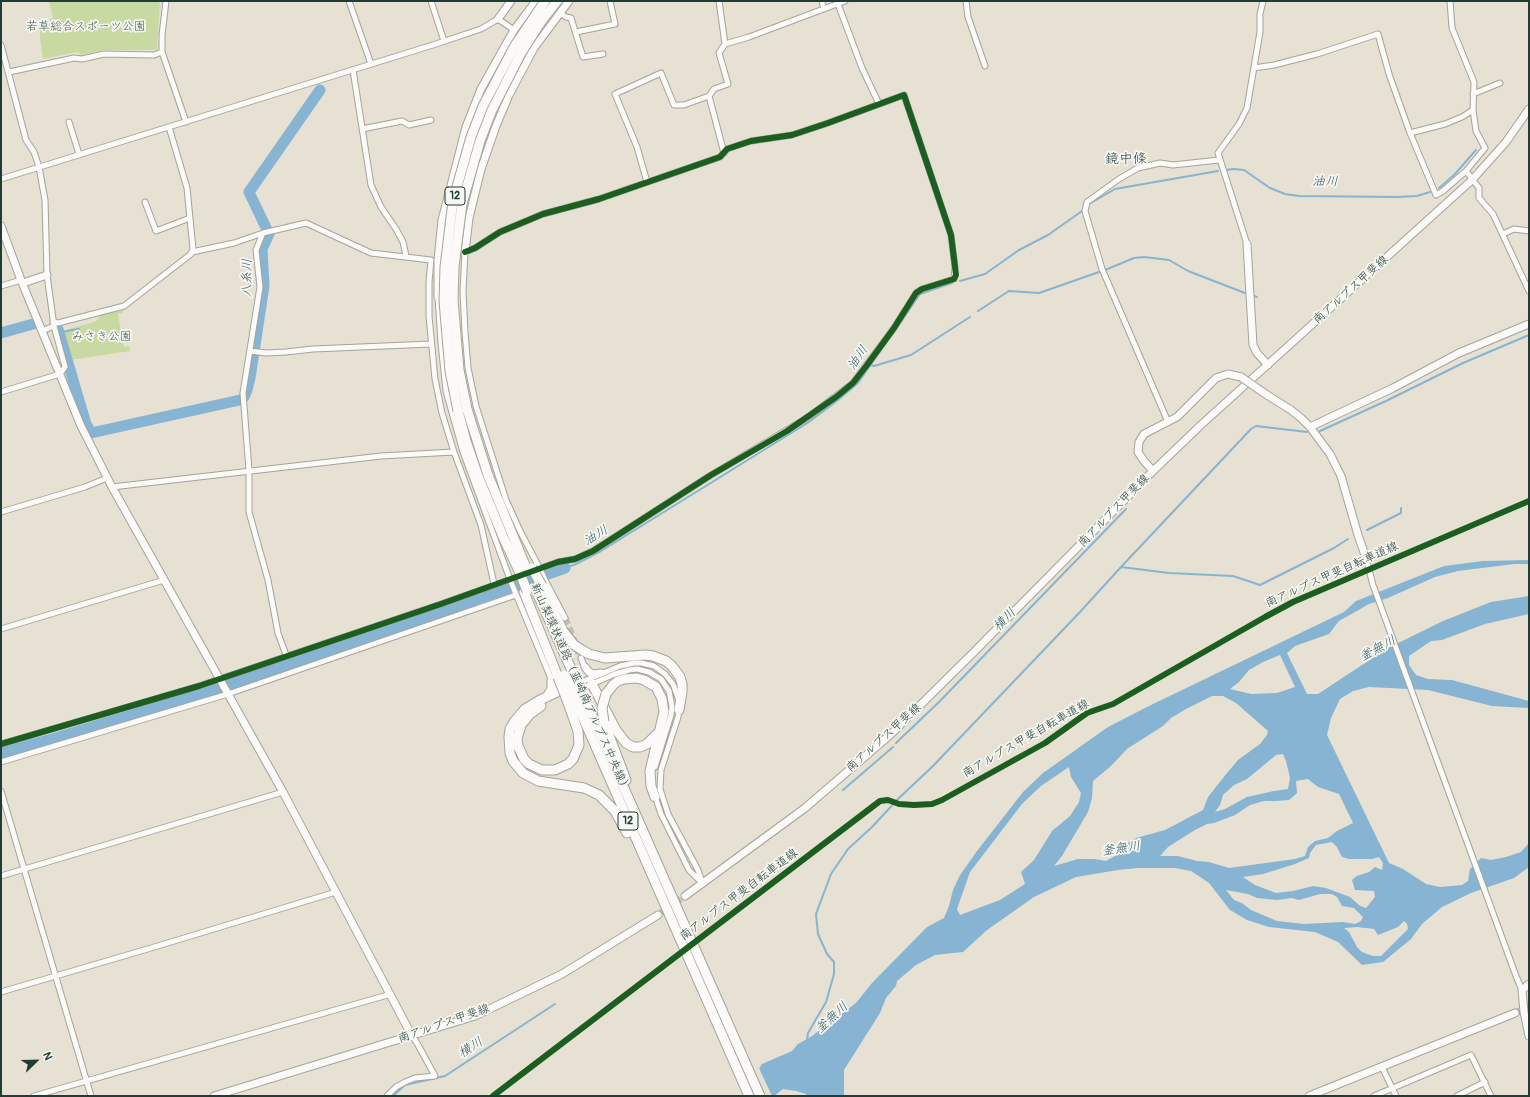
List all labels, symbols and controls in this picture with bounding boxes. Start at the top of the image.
park label: 若草総合スポーツ公園 [26,20,146,34]
district label: 鏡中條 [1105,151,1147,167]
water label: 油川 [1312,174,1338,190]
road number: 12 [445,187,465,205]
street label: 南アルプス甲斐線 [1311,253,1391,327]
water label: 八糸川 [240,259,256,297]
park label: みさき公園 [72,330,132,344]
water label: 油川 [844,343,872,373]
street label: 南アルプス甲斐線 [1075,471,1153,551]
water label: 油川 [581,523,611,549]
street label: 南アルプス甲斐自転車道線 [1263,539,1401,611]
street label: 新山梨環状道路（韮崎南アルプス中央線） [527,581,633,795]
water label: 横川 [990,605,1020,635]
water label: 釜無川 [1357,633,1399,665]
street label: 南アルプス甲斐自転車道線 [960,697,1092,781]
street label: 南アルプス甲斐線 [844,701,924,775]
road number: 12 [618,812,638,830]
water label: 釜無川 [1101,839,1141,859]
street label: 南アルプス甲斐自転車道線 [677,846,801,944]
water label: 釜無川 [812,999,852,1037]
street label: 南アルプス甲斐線 [396,1002,492,1046]
water label: 横川 [456,1034,486,1062]
north arrow [16,1041,56,1081]
text: N [40,1050,55,1062]

